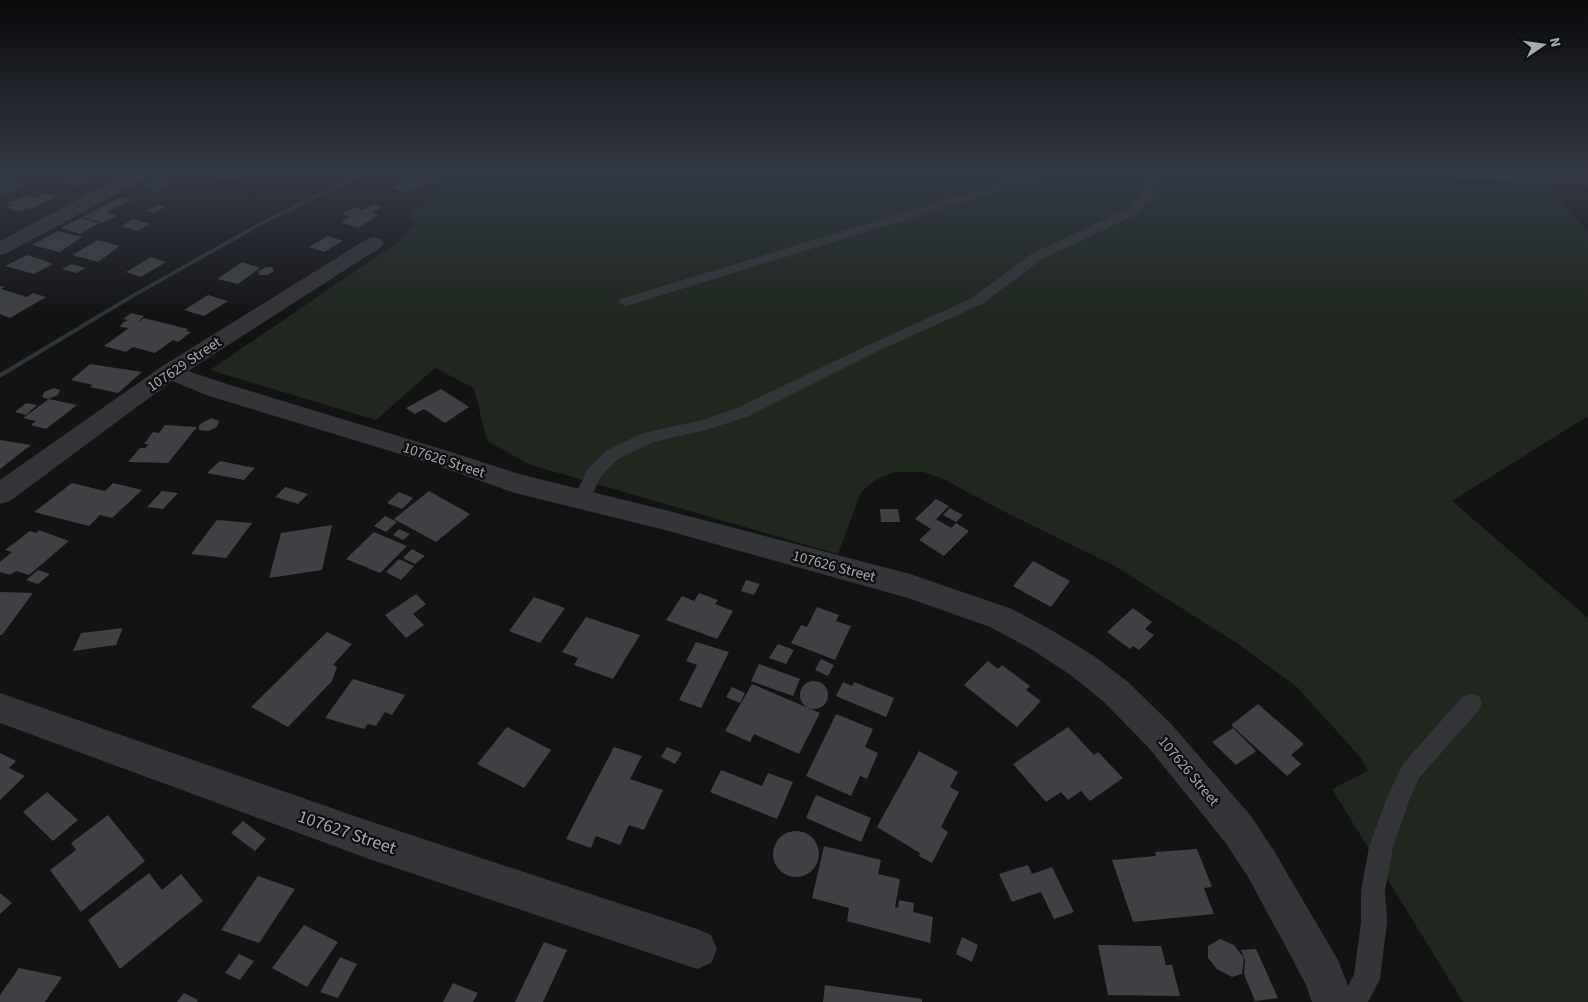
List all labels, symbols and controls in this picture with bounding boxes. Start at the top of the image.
north arrow [1518,20,1568,70]
text: N [1544,36,1565,49]
street label: 107629 Street [143,332,226,397]
street label: 107626 Street [400,437,488,484]
street label: 107626 Street [790,545,878,588]
street label: 107626 Street [1153,732,1224,811]
street label: 107627 Street [294,804,399,861]

